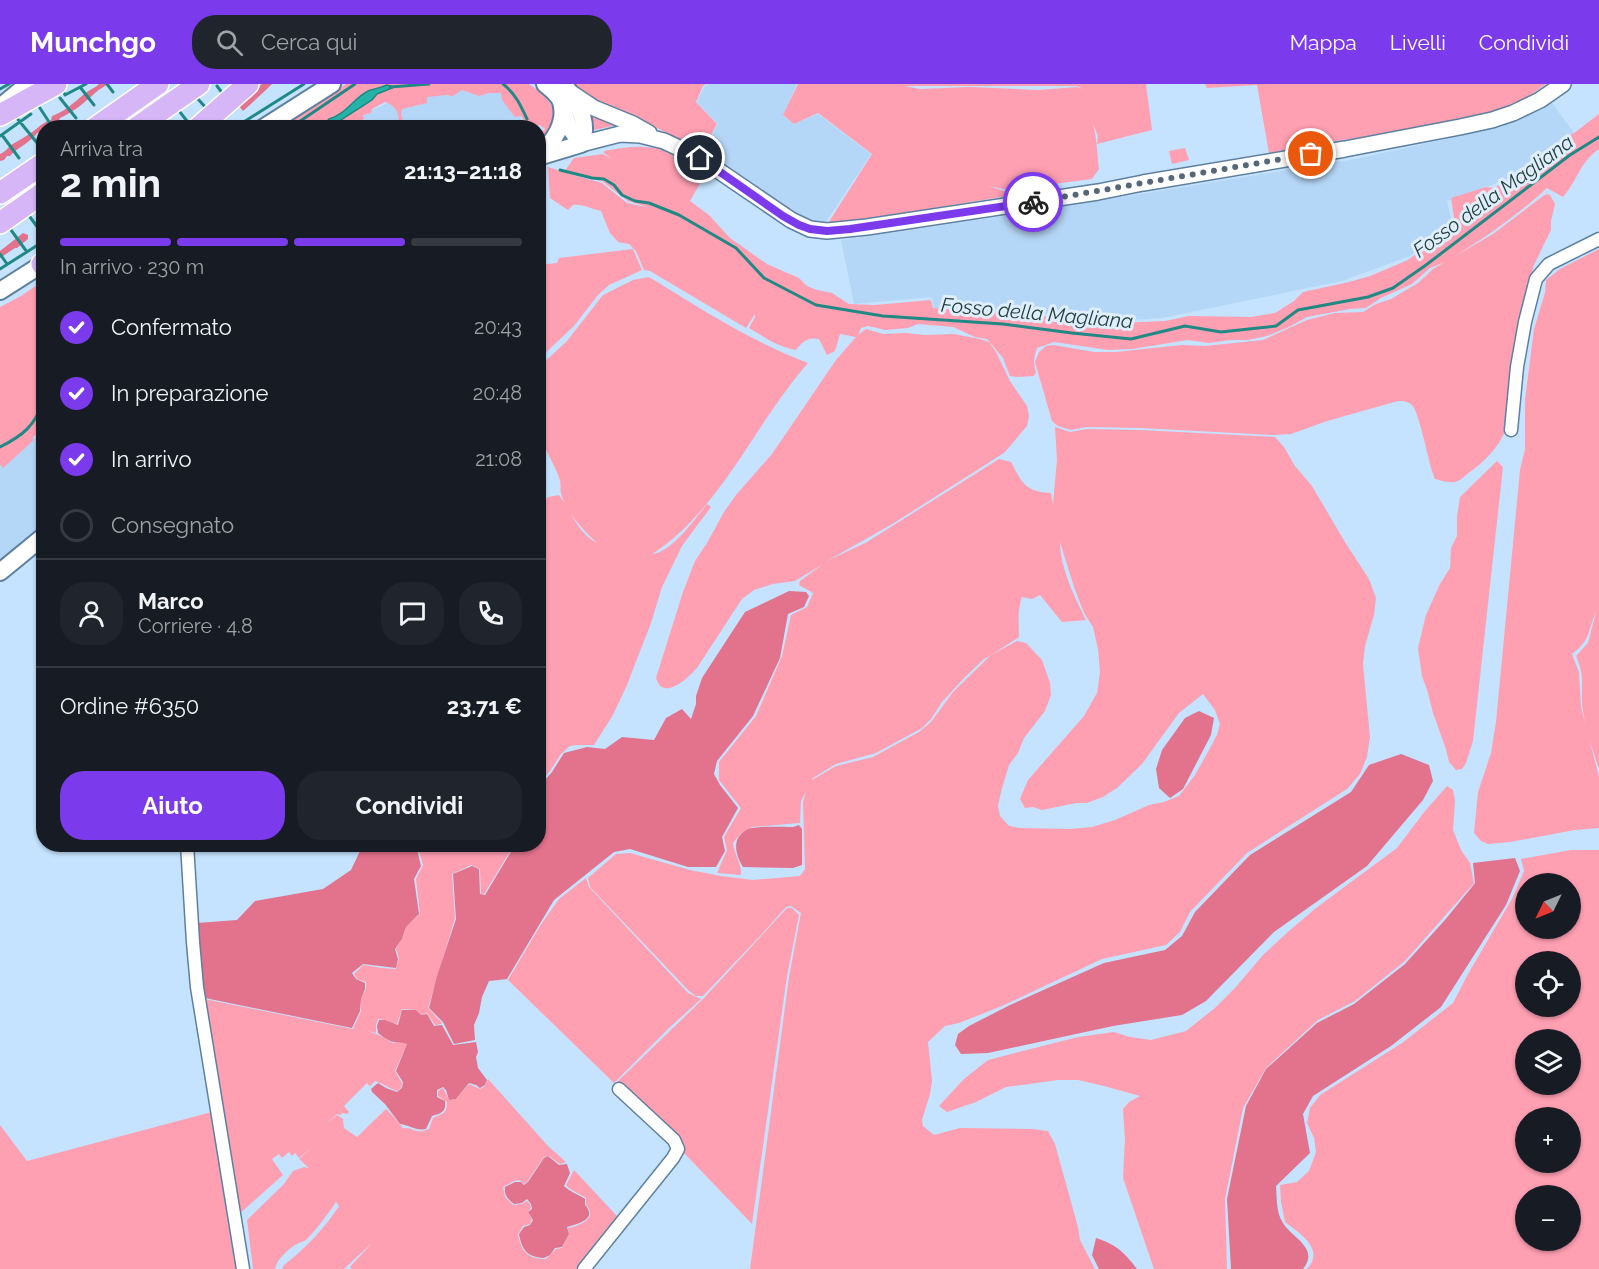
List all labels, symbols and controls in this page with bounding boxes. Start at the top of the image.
search box [192,15,612,69]
text: Munchgo [30,26,156,59]
icon: search [213,26,246,59]
text: Cerca qui [261,29,357,55]
text: Mappa [1290,30,1357,55]
text: Livelli [1390,30,1446,55]
text: Condividi [1479,30,1569,55]
pin [1285,128,1336,179]
water label: Fosso della Magliana [1408,130,1578,262]
pin [674,132,725,183]
text: Arriva tra [60,137,143,161]
icon: bag [1294,137,1327,170]
icon: home [683,141,716,174]
text: 21:13–21:18 [404,158,522,184]
text: 2 min [60,160,161,206]
courier [1003,172,1063,232]
icon: bike [1017,186,1050,219]
text: In arrivo · 230 m [60,255,204,279]
water label: Fosso della Magliana [940,293,1134,333]
icon: check [60,311,93,344]
text: Confermato [111,314,232,340]
text: 20:43 [474,315,522,339]
icon: check [60,377,93,410]
text: In preparazione [111,380,268,406]
text: 20:48 [473,381,522,405]
icon: check [60,443,93,476]
text: In arrivo [111,446,192,472]
text: 21:08 [475,447,522,471]
text: Consegnato [111,512,234,538]
button: person [60,582,123,645]
button: chat [381,582,444,645]
button: phone [459,582,522,645]
text: Marco [138,588,204,614]
text: Corriere · 4.8 [138,614,253,638]
text: Ordine #6350 [60,693,199,719]
text: 23.71 € [447,693,522,719]
button: Aiuto [60,771,285,840]
button: Condividi [297,771,522,840]
north arrow [1515,873,1581,939]
map controls [1515,873,1581,1251]
button: locate [1515,951,1581,1017]
button: layers [1515,1029,1581,1095]
button: + [1515,1107,1581,1173]
button: − [1515,1185,1581,1251]

